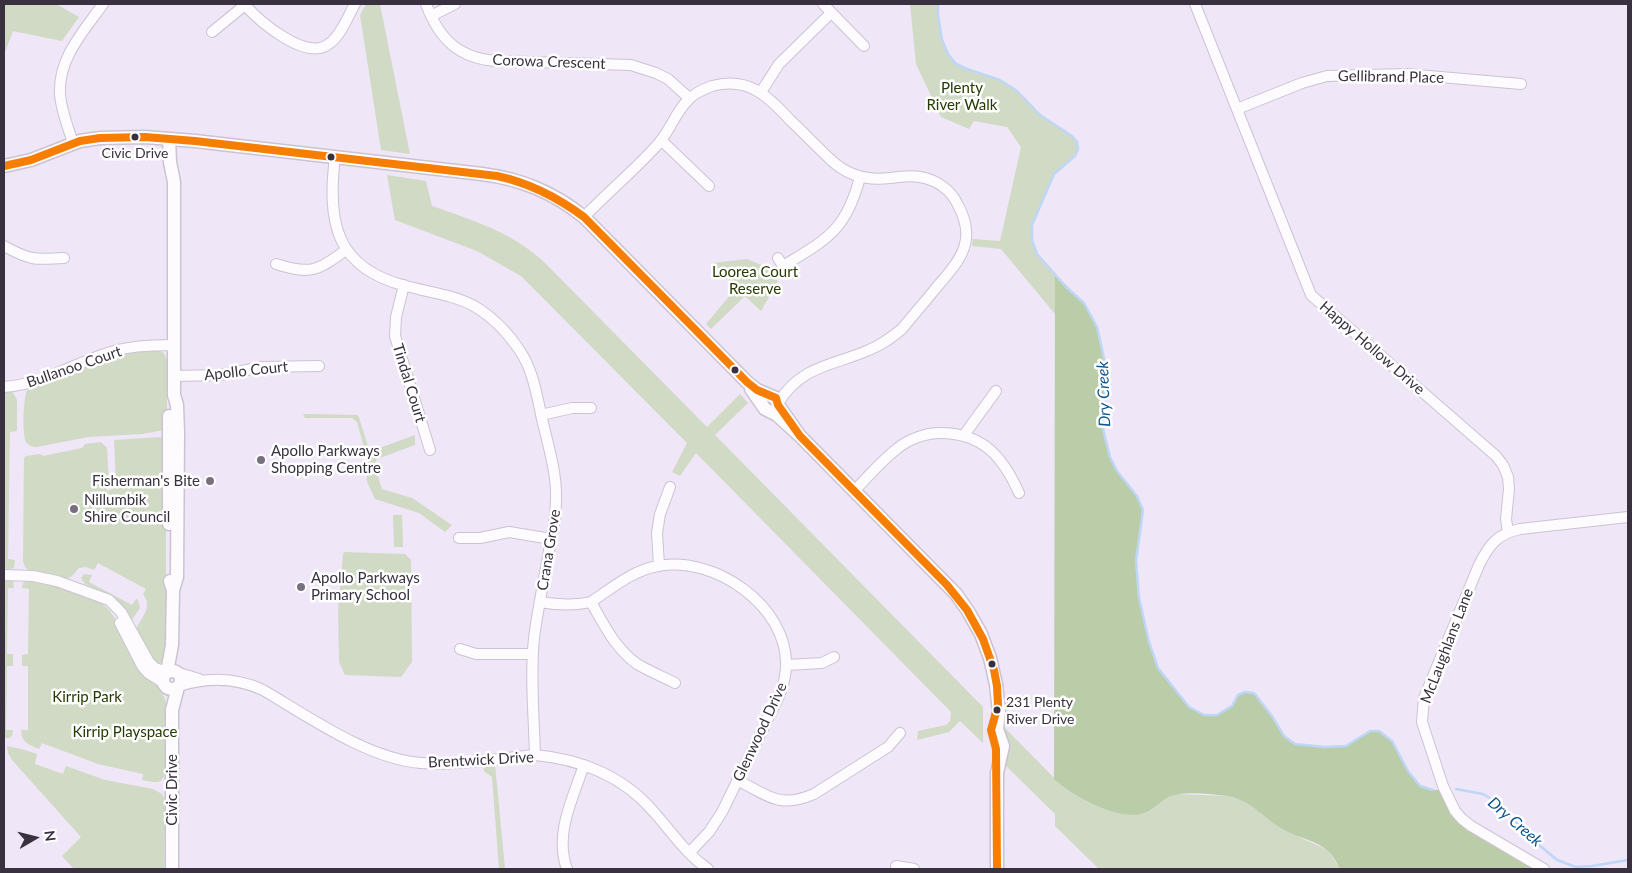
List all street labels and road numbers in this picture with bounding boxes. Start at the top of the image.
street label: Corowa Crescent [492,51,606,73]
street label: Gellibrand Place [1338,67,1444,87]
street label: Happy Hollow Drive [1316,297,1428,399]
street label: Tindal Court [388,341,430,425]
street label: Bullanoo Court [24,342,124,392]
street label: Apollo Court [203,358,289,384]
street label: Crana Grove [534,508,564,592]
street label: McLaughlans Lane [1417,586,1477,706]
street label: Glenwood Drive [729,680,791,784]
street label: Brentwick Drive [428,748,534,772]
street label: Civic Drive [163,754,181,826]

